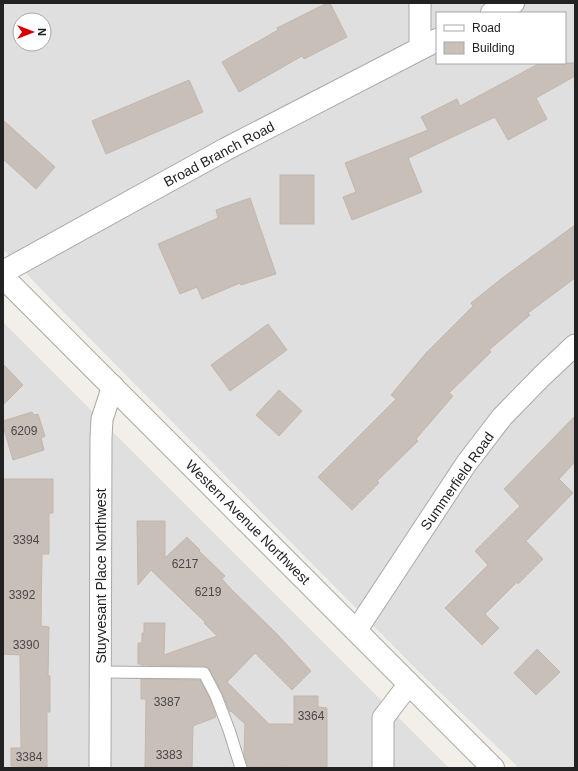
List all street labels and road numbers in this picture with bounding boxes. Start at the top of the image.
street label: Broad Branch Road [161,118,277,190]
street label: Summerfield Road [417,429,497,533]
street label: Western Avenue Northwest [183,457,314,588]
street label: Stuyvesant Place Northwest [93,488,109,664]

